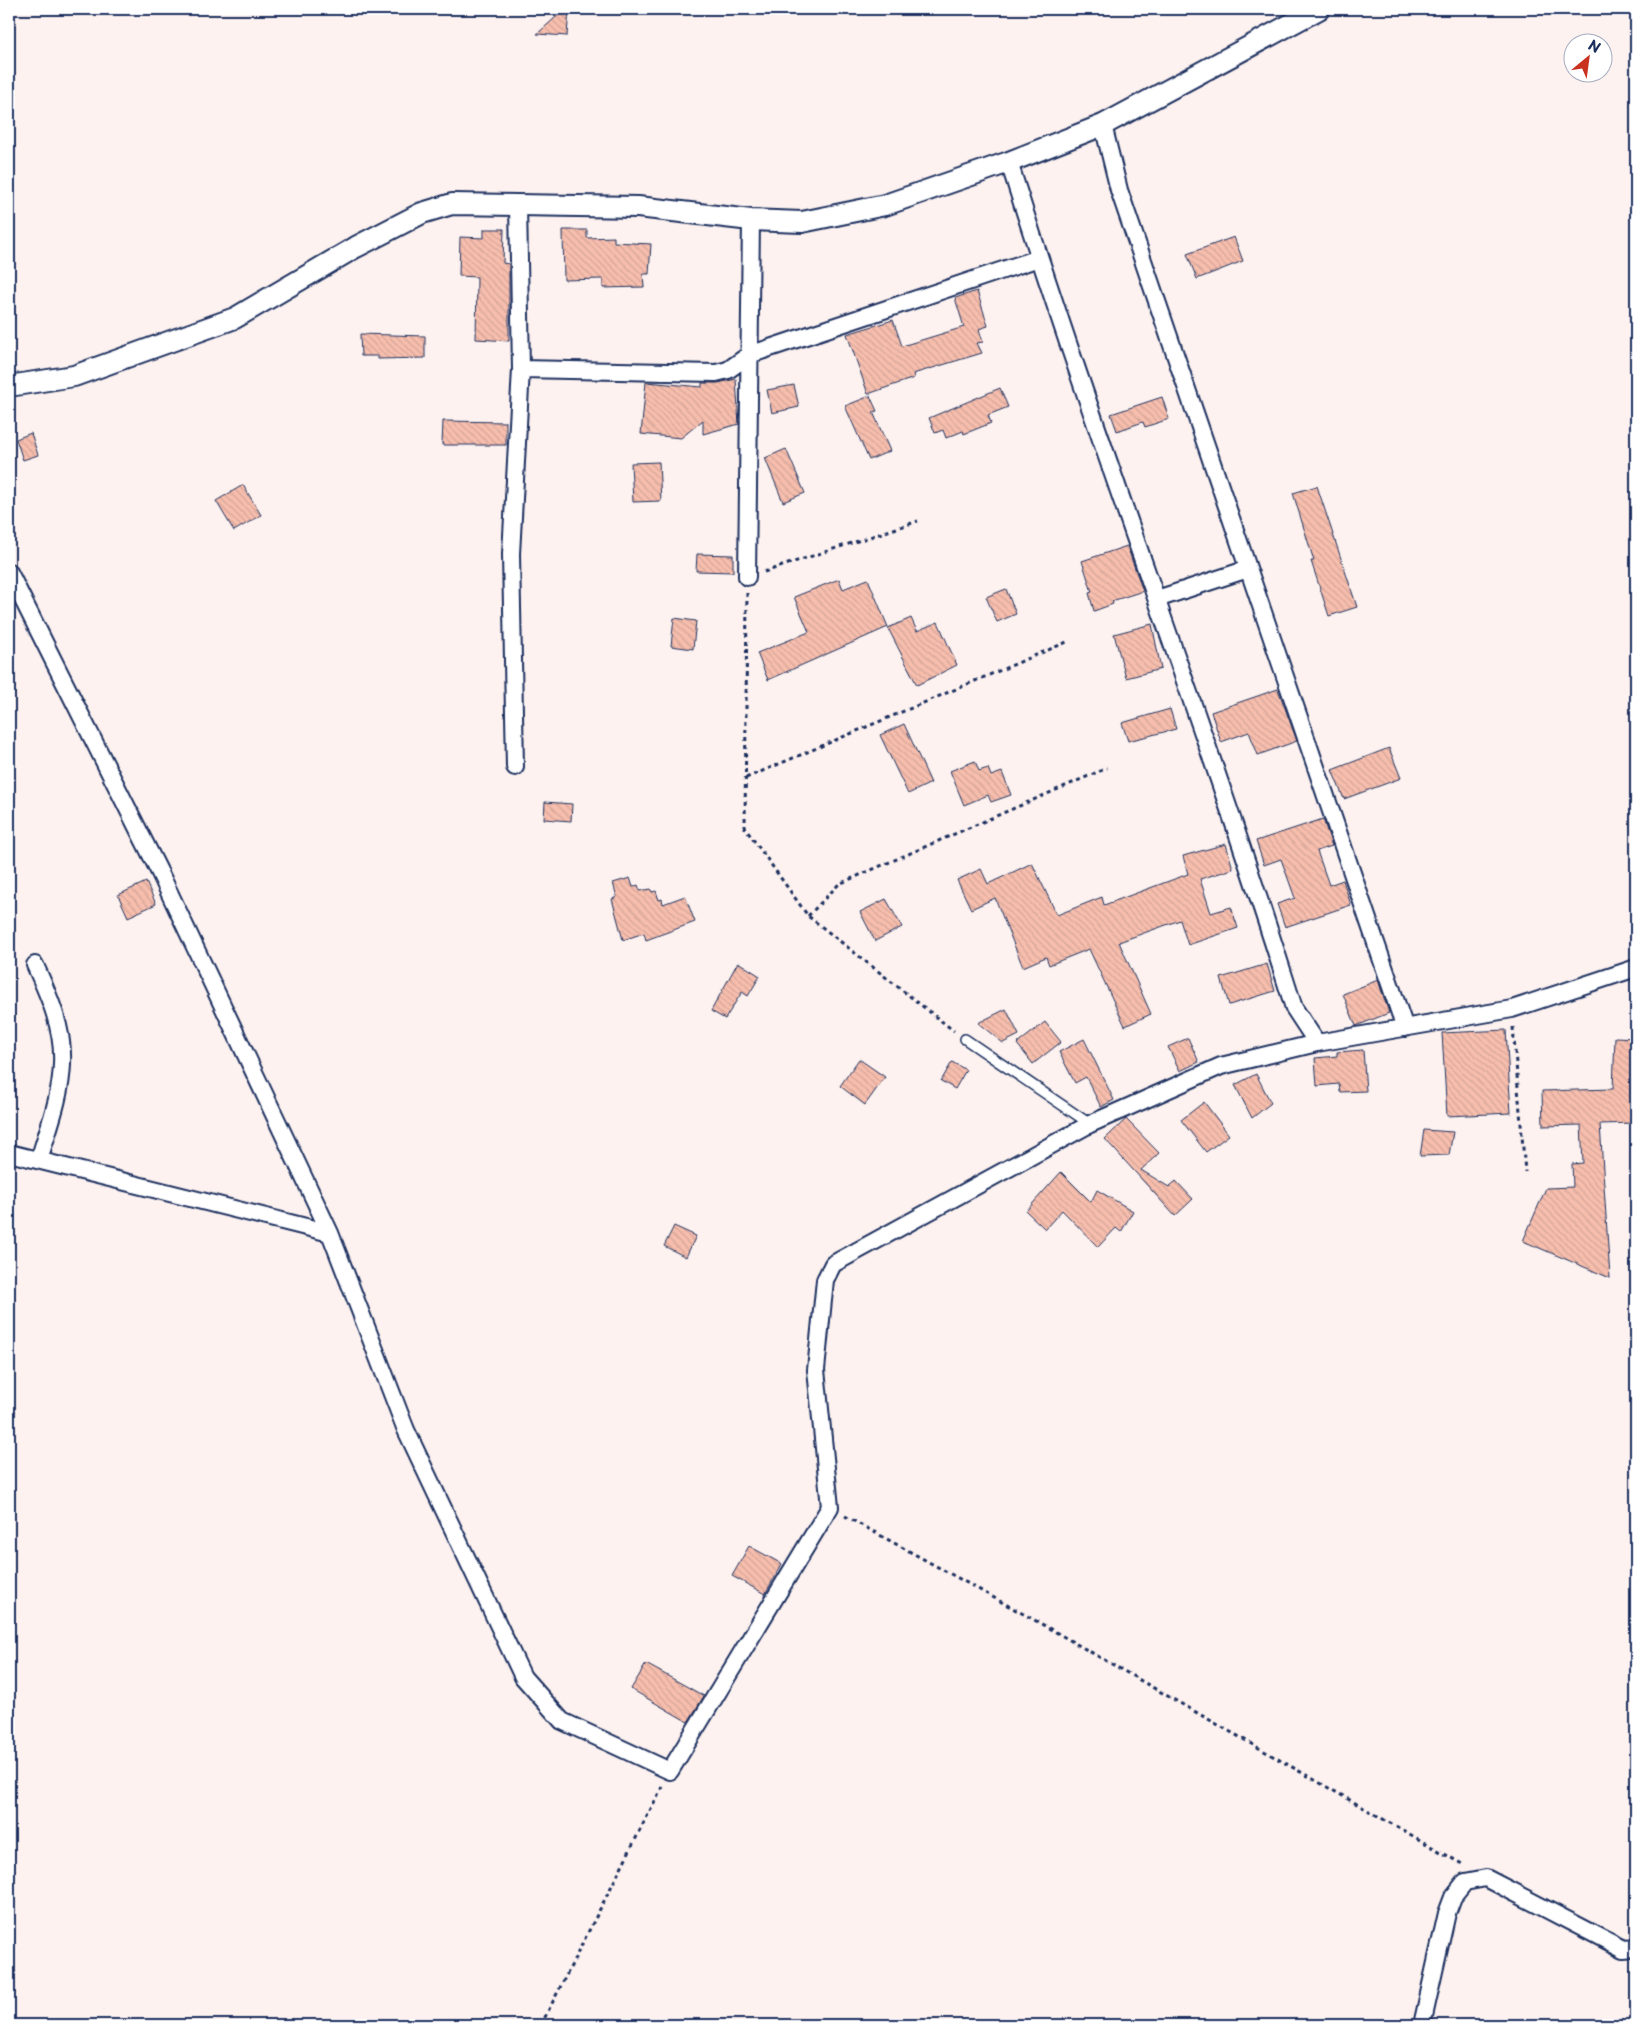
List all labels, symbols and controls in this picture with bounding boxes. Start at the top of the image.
north arrow [1562,32,1612,82]
text: N [1585,34,1604,58]

